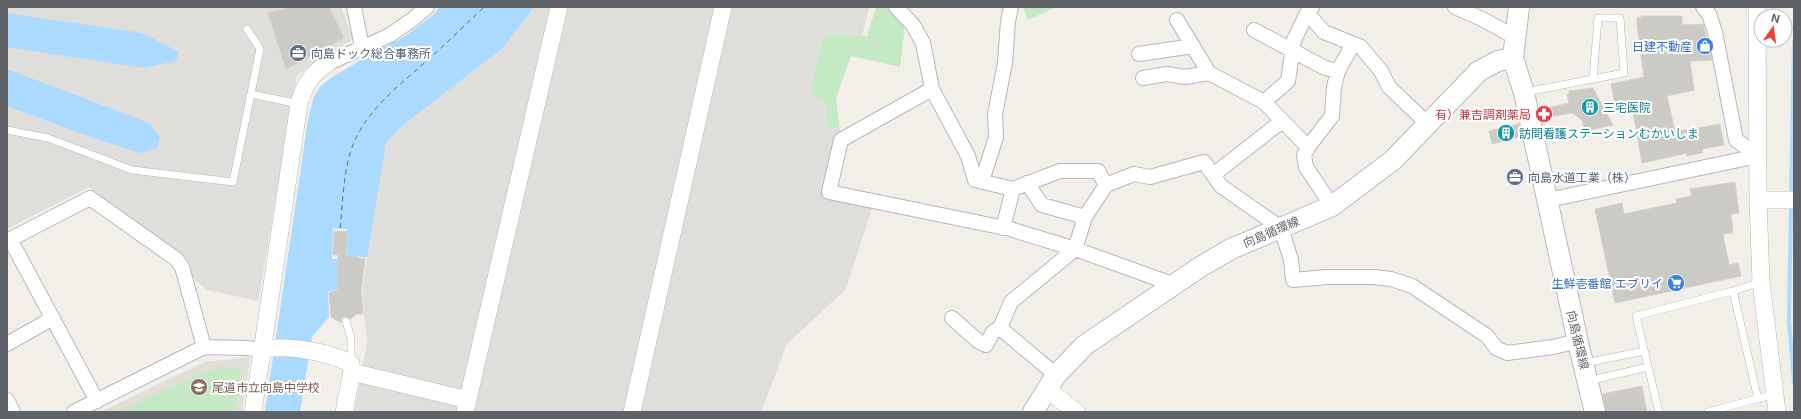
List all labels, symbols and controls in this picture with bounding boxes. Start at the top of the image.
north arrow [1753,8,1793,48]
text: N [1770,10,1781,26]
shop icon: 日建不動産 [1695,36,1715,56]
place label: 日建不動産 [1632,39,1692,54]
office icon: 向島ドック総合事務所 [288,43,308,63]
place label: 向島ドック総合事務所 [311,46,431,61]
building icon: 三宅医院 [1580,97,1600,117]
place label: 三宅医院 [1603,100,1651,115]
pharmacy icon: 有）兼吉調剤薬局 [1534,104,1554,124]
place label: 有）兼吉調剤薬局 [1435,107,1531,122]
building icon: 訪問看護ステーションむかいしま [1496,123,1516,143]
place label: 訪問看護ステーションむかいしま [1519,126,1699,141]
office icon: 向島水道工業（株） [1505,167,1525,187]
place label: 向島水道工業（株） [1528,170,1636,185]
street label: 向島循環線 [1240,213,1302,251]
supermarket icon: 生鮮壱番館 エブリイ [1666,273,1686,293]
place label: 生鮮壱番館 エブリイ [1552,276,1663,291]
street label: 向島循環線 [1564,309,1592,371]
school or university icon: 尾道市立向島中学校 [189,377,209,397]
place label: 尾道市立向島中学校 [212,380,320,395]

